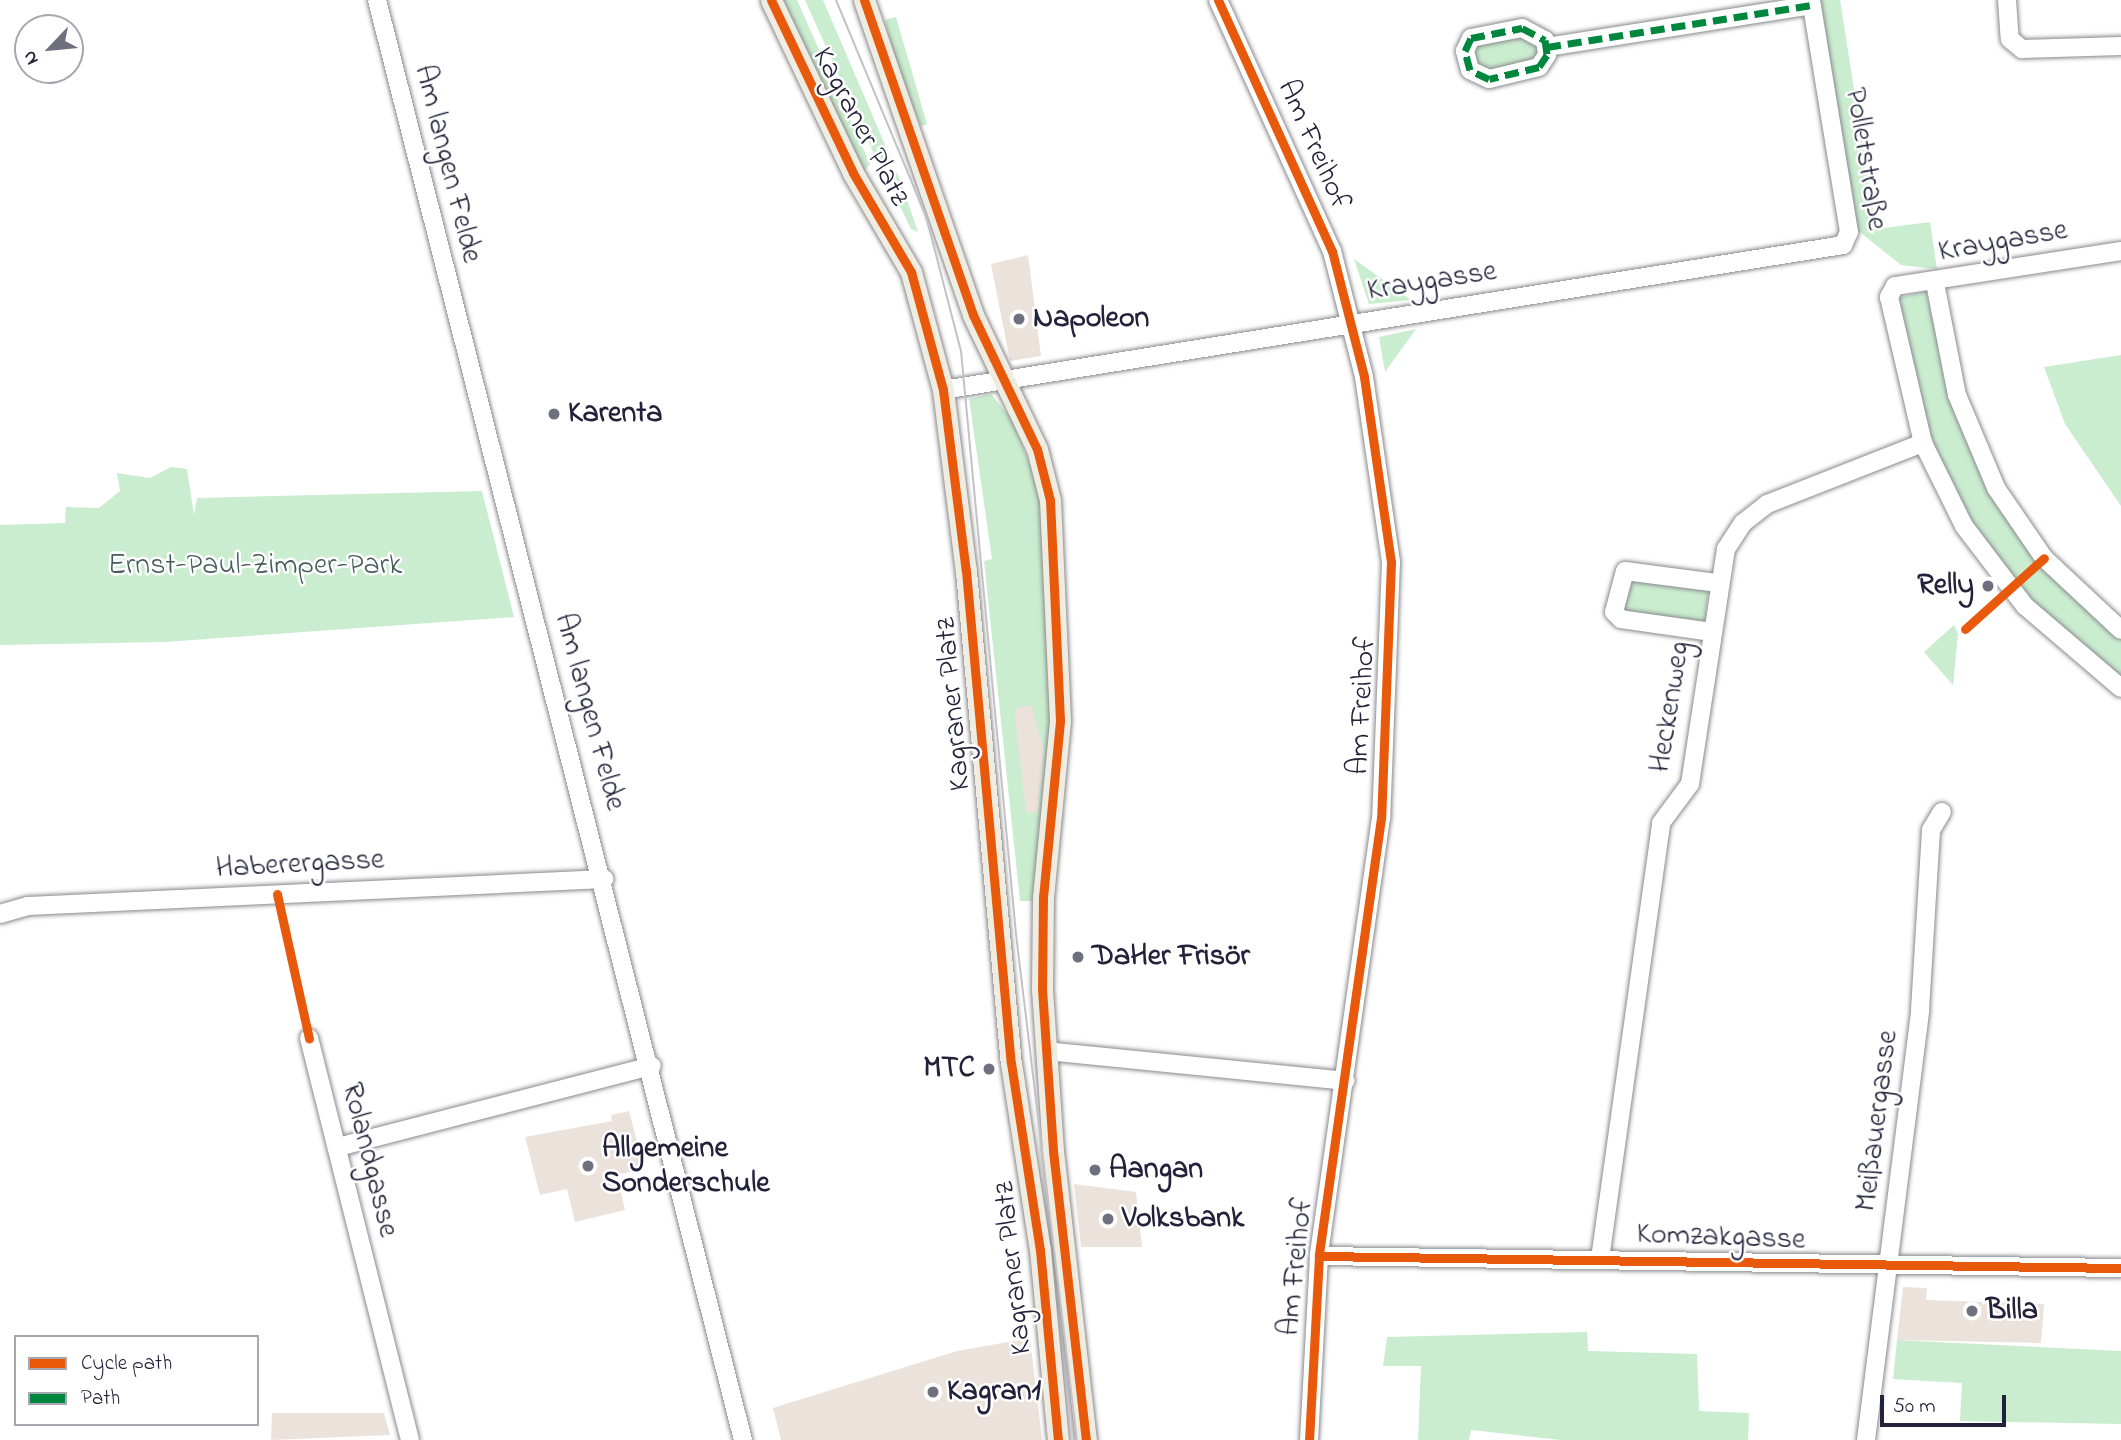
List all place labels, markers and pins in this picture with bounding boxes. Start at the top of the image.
place label: Napoleon [1033,301,1149,337]
marker: Napoleon [1011,311,1027,327]
place label: Karenta [568,396,663,432]
marker: Karenta [546,406,562,422]
place label: Relly [1917,568,1974,604]
marker: Relly [1980,578,1996,594]
place label: DaHer Frisör [1092,939,1250,975]
marker: DaHer Frisör [1070,949,1086,965]
place label: MTC [923,1051,975,1087]
marker: MTC [981,1061,997,1077]
place label: Allgemeine Sonderschule [602,1131,770,1202]
place label: Aangan [1109,1152,1203,1188]
marker: Allgemeine Sonderschule [580,1158,596,1174]
marker: Aangan [1087,1162,1103,1178]
place label: Volksbank [1122,1201,1244,1237]
marker: Volksbank [1100,1211,1116,1227]
place label: Billa [1986,1293,2038,1329]
marker: Billa [1964,1303,1980,1319]
place label: Kagran1 [947,1374,1041,1410]
marker: Kagran1 [925,1384,941,1400]

